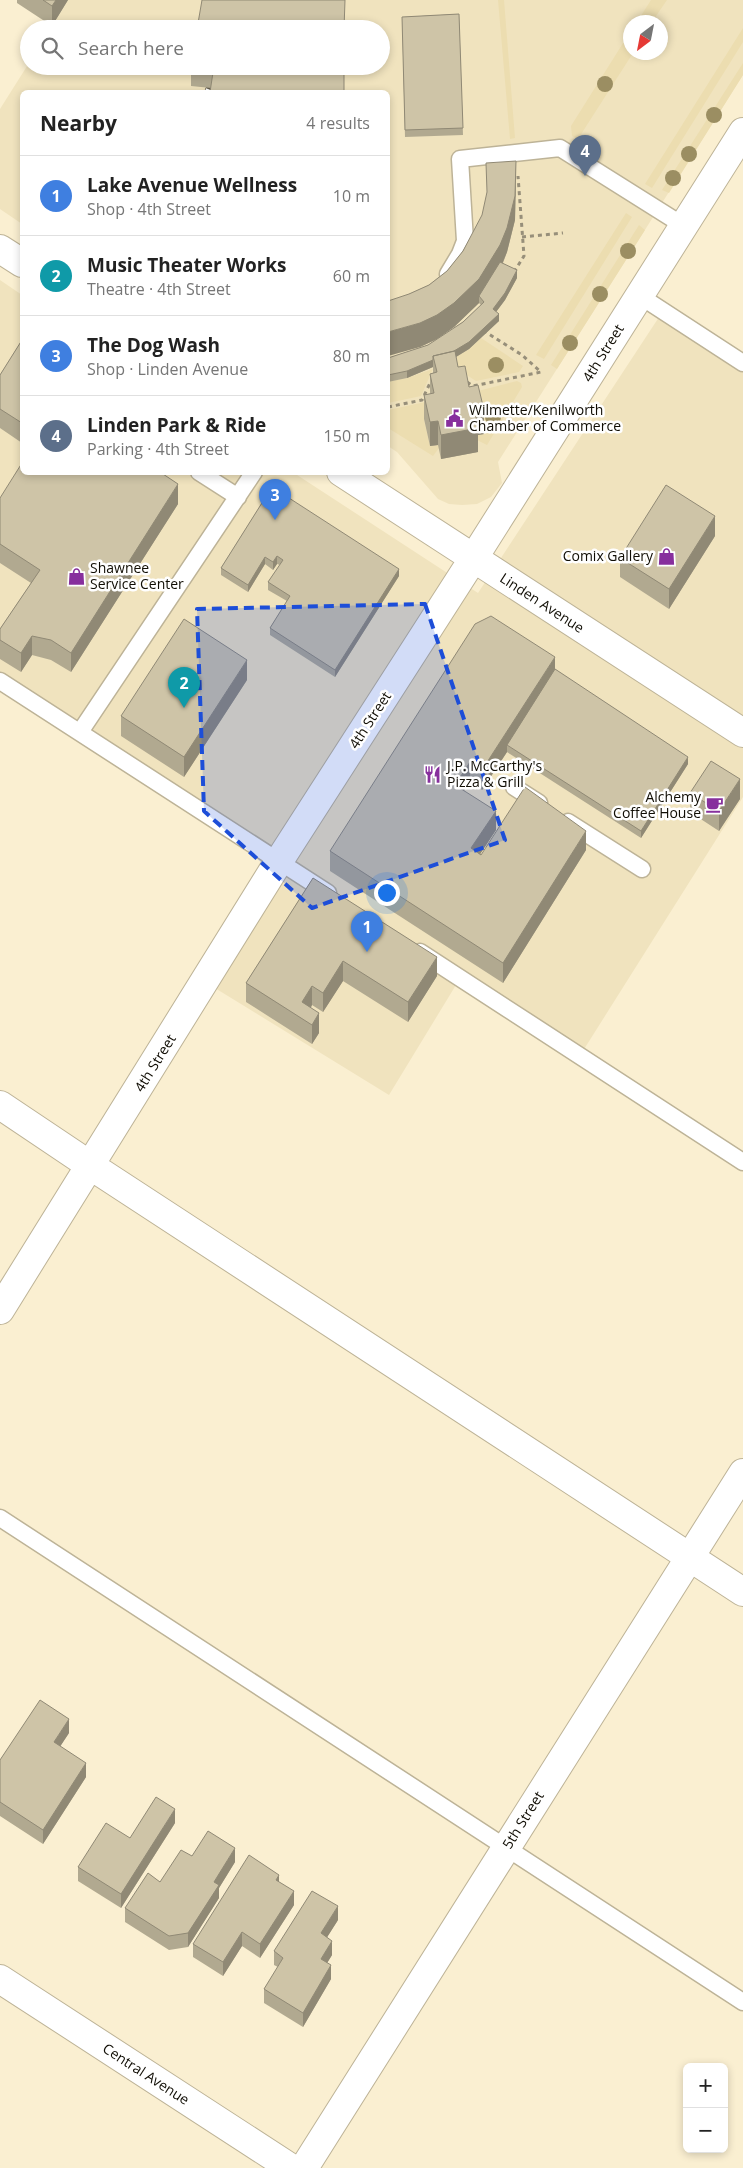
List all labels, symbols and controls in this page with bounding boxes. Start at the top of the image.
north arrow [623,15,668,60]
search box [20,20,390,75]
icon: search [38,34,66,62]
text: Search here [78,35,184,61]
text: Nearby [40,109,117,137]
text: 4 results [306,112,370,134]
pin: 4 [569,135,601,176]
text: Lake Avenue Wellness [87,172,297,198]
text: 1 [51,185,61,207]
text: 10 m [333,185,370,207]
text: Shop · 4th Street [87,198,211,220]
text: Music Theater Works [87,252,287,278]
text: 2 [51,265,61,287]
text: 60 m [333,265,370,287]
text: Theatre · 4th Street [87,278,231,300]
street label: 4th Street [577,320,628,385]
text: The Dog Wash [87,332,220,358]
text: 3 [51,345,61,367]
text: 80 m [333,345,370,367]
text: Shop · Linden Avenue [87,358,248,380]
place label: Wilmette/Kenilworth Chamber of Commerce [469,400,621,435]
public building icon: Wilmette/Kenilworth Chamber of Commerce [445,408,465,428]
text: Linden Park & Ride [87,412,266,438]
text: 4 [51,425,61,447]
text: 150 m [324,425,370,447]
text: Parking · 4th Street [87,438,229,460]
pin: 3 [259,479,291,520]
place label: Comix Gallery [563,546,654,565]
shop icon: Comix Gallery [657,546,677,566]
place label: Shawnee Service Center [90,558,184,593]
shop icon: Shawnee Service Center [66,566,86,586]
street label: Linden Avenue [496,568,588,637]
pin: 2 [168,667,200,708]
street label: 4th Street [344,688,395,752]
place label: J.P. McCarthy's Pizza & Grill [445,756,542,791]
restaurant icon: J.P. McCarthy's Pizza & Grill [423,764,443,784]
place label: Alchemy Coffee House [613,787,702,822]
cafe icon: Alchemy Coffee House [705,795,725,815]
your location [374,880,400,906]
pin: 1 [351,911,383,952]
street label: 4th Street [129,1030,180,1095]
street label: 5th Street [497,1787,548,1852]
street label: Central Avenue [99,2038,193,2109]
map controls [683,2063,728,2153]
button: + [683,2063,728,2108]
button: − [683,2108,728,2153]

